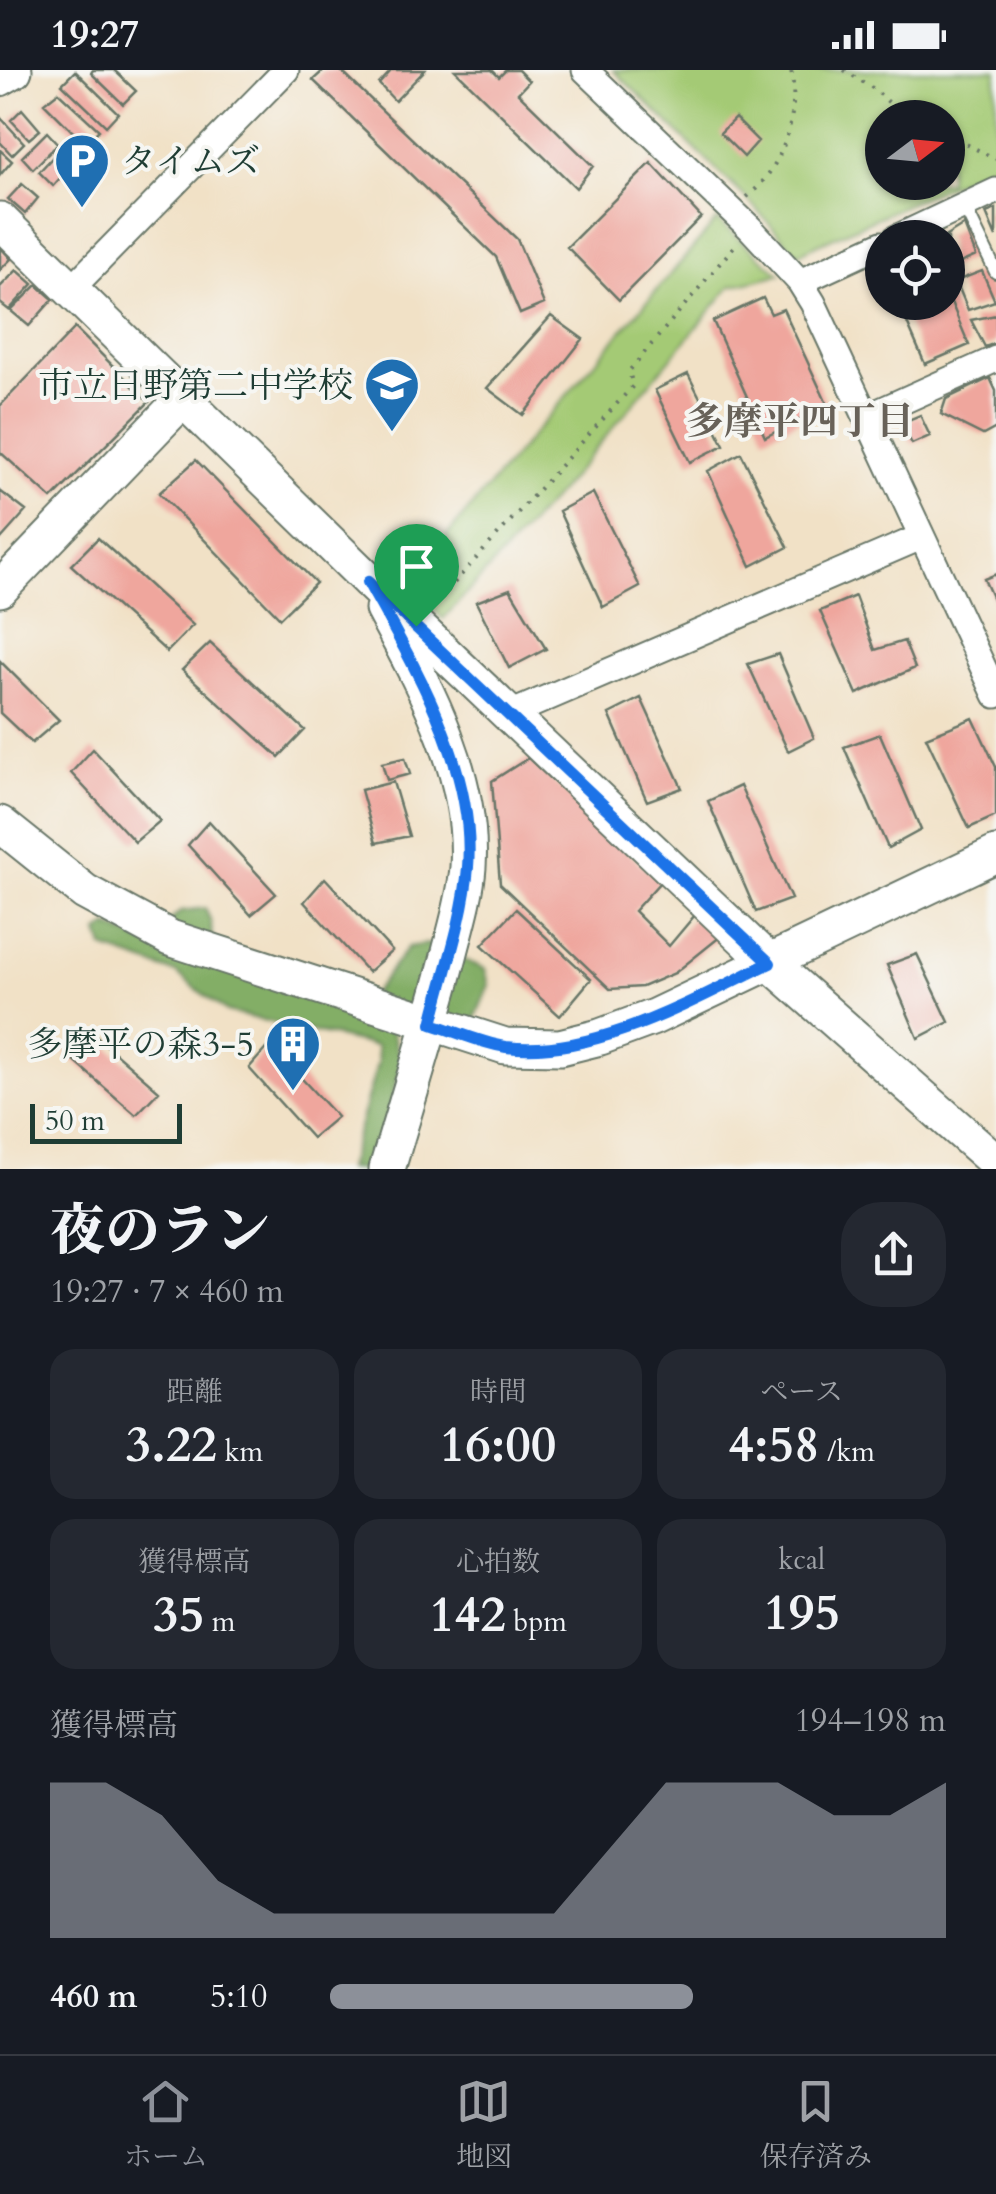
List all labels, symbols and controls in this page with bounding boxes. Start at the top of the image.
text: 19:27 [50,9,139,61]
north arrow [865,100,965,200]
map controls [865,100,965,320]
parking icon: タイムズ [52,131,112,210]
place label: タイムズ [121,138,260,186]
button: locate [865,220,965,320]
school or university icon: 市立日野第二中学校 [362,355,422,434]
place label: 市立日野第二中学校 [38,362,353,410]
district label: 多摩平四丁目 [686,396,914,448]
pin [374,524,459,627]
icon: arrive [389,539,444,594]
building icon: 多摩平の森3-5 [263,1014,323,1093]
place label: 多摩平の森3-5 [28,1021,254,1069]
scale bar [30,1099,182,1144]
text: 50 m [45,1102,105,1140]
text: 夜のラン [50,1195,270,1269]
button: share [841,1202,946,1307]
text: 19:27 · 7 × 460 m [50,1270,284,1314]
text: 距離 [166,1373,222,1411]
text: 時間 [470,1373,526,1411]
text: ペース [760,1373,843,1411]
text: 3.22 [126,1411,217,1479]
text: 16:00 [440,1411,556,1479]
text: 4:58 [728,1411,820,1479]
text: km [217,1433,263,1471]
text: /km [820,1433,875,1471]
text: kcal [778,1541,825,1579]
text: 獲得標高 [138,1543,250,1581]
text: 心拍数 [456,1543,540,1581]
text: 195 [763,1579,840,1647]
text: 35 [153,1581,204,1649]
text: 142 [429,1581,506,1649]
text: m [204,1603,236,1641]
text: bpm [506,1603,567,1641]
text: 194–198 m [794,1699,946,1743]
text: 獲得標高 [50,1704,178,1748]
text: 460 m [50,1975,137,2019]
text: 5:10 [210,1975,267,2019]
tab: ホーム [124,2074,208,2176]
tab: 地図 [456,2074,512,2176]
tab: 保存済み [760,2074,872,2176]

